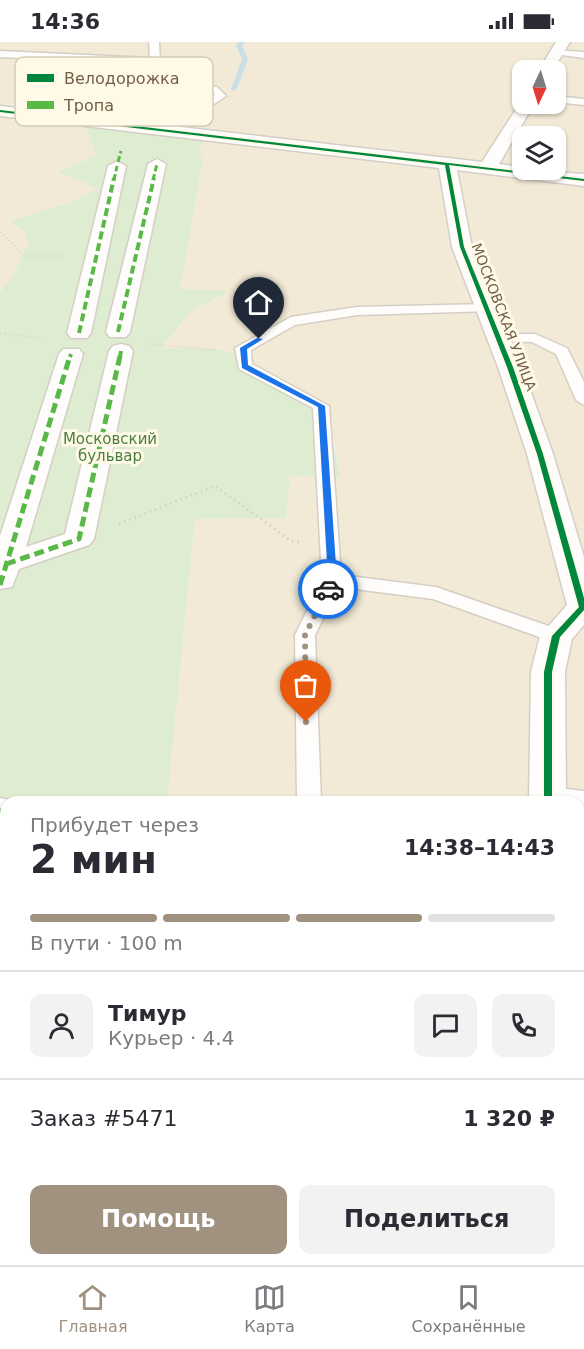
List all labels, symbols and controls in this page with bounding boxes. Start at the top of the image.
text: 14:36 [30,9,100,34]
legend [15,57,213,126]
north arrow [512,60,566,114]
map controls [512,60,566,180]
text: Велодорожка [64,69,180,88]
text: Тропа [63,96,114,115]
button: layers [512,126,566,180]
street label: МОСКОВСКАЯ УЛИЦА [468,241,540,393]
pin [233,277,284,339]
icon: home [242,286,275,319]
park label: Московский бульвар [63,430,157,465]
courier [298,559,358,619]
icon: car [312,573,345,606]
pin [280,660,331,722]
icon: bag [289,669,322,702]
text: Прибудет через [30,813,199,837]
text: 14:38–14:43 [404,835,555,860]
text: 2 мин [30,837,157,882]
text: В пути · 100 m [30,931,183,955]
button: person [30,994,93,1057]
button: chat [414,994,477,1057]
button: phone [492,994,555,1057]
text: Тимур [108,1001,187,1026]
text: Курьер · 4.4 [108,1026,234,1050]
text: Заказ #5471 [30,1106,177,1131]
text: 1 320 ₽ [463,1106,555,1131]
button: Помощь [30,1185,287,1254]
button: Поделиться [299,1185,555,1254]
tab: Главная [58,1281,128,1336]
tab: Карта [244,1281,295,1336]
tab: Сохранённые [412,1281,526,1336]

